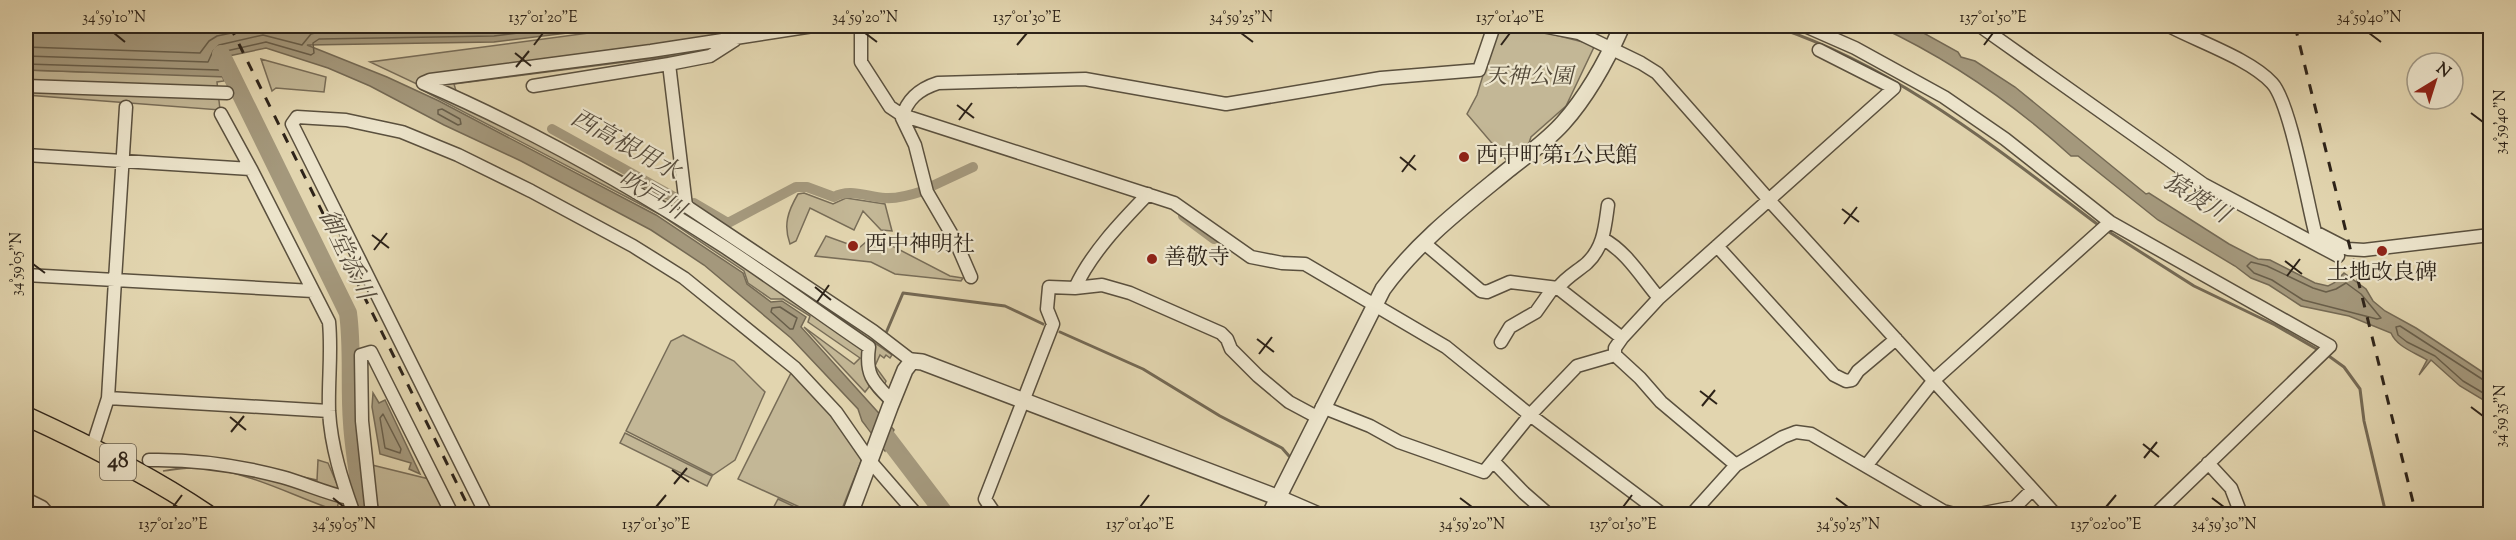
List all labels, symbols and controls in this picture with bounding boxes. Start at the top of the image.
text: 34°59'10"N [82,8,146,29]
text: 137°01'20"E [509,8,578,29]
text: 34°59'20"N [832,8,898,29]
text: 137°01'30"E [993,8,1061,29]
text: 34°59'25"N [1209,8,1273,29]
text: 137°01'40"E [1476,8,1544,29]
text: 137°01'50"E [1959,8,2027,29]
text: 34°59'40"N [2336,8,2402,29]
north arrow [2405,51,2465,111]
text: N [2431,58,2455,84]
park label: 天神公園 [1485,62,1576,94]
text: 34°59'40"N [2491,89,2512,155]
water label: 西高根用水 [564,102,687,191]
place label: 西中町第1公民館 [1476,141,1637,173]
marker: 西中町第1公民館 [1457,150,1471,164]
water label: 吹戸川 [611,163,693,230]
water label: 猿渡川 [2156,166,2238,234]
water label: 御堂添川 [309,204,382,308]
place label: 西中神明社 [865,230,975,262]
text: 34°59'05"N [7,232,28,296]
marker: 西中神明社 [846,239,860,253]
place label: 善敬寺 [1164,243,1230,275]
marker: 土地改良碑 [2375,244,2389,258]
marker: 善敬寺 [1145,252,1159,266]
place label: 土地改良碑 [2327,258,2437,290]
text: 34°59'35"N [2491,385,2512,447]
road number: 48 [100,444,136,480]
text: 137°01'20"E [139,515,208,536]
text: 34°59'05"N [312,515,376,536]
text: 137°01'30"E [622,515,690,536]
text: 137°01'40"E [1106,515,1174,536]
text: 34°59'20"N [1439,515,1505,536]
text: 137°01'50"E [1589,515,1657,536]
text: 34°59'25"N [1816,515,1880,536]
text: 137°02'00"E [2071,515,2141,536]
text: 34°59'30"N [2191,515,2257,536]

